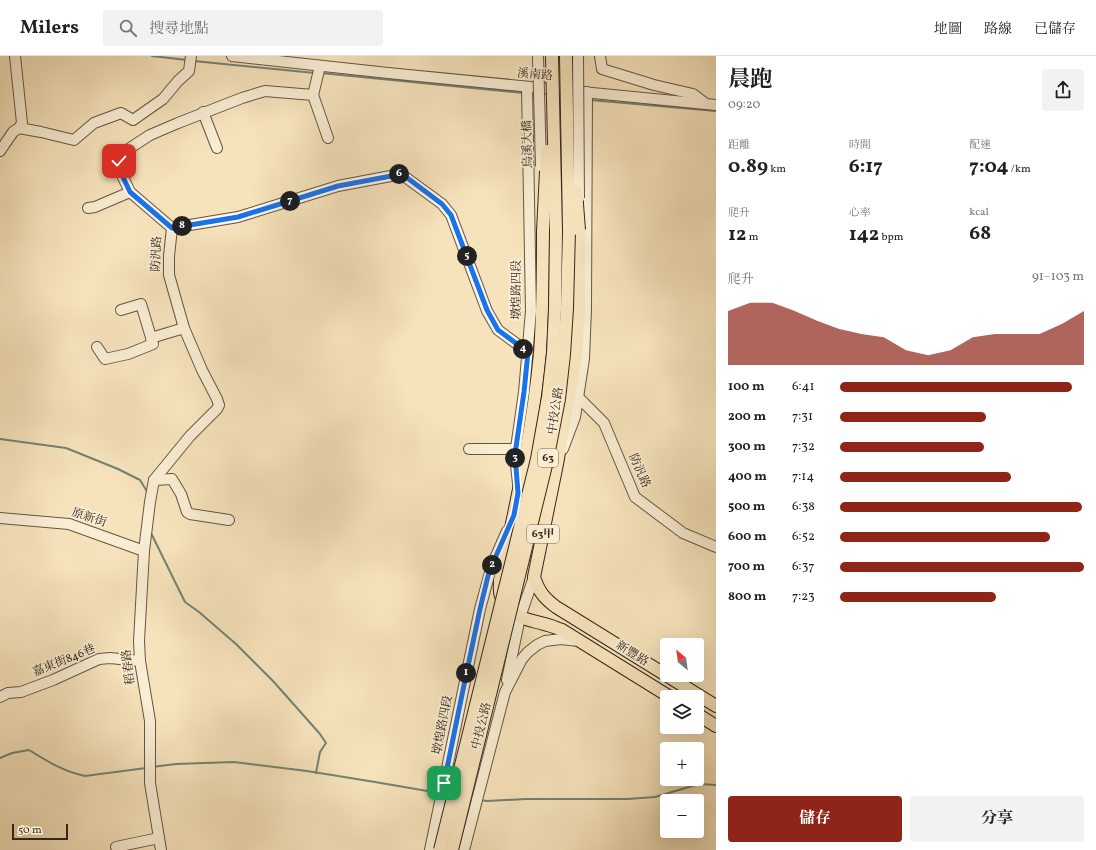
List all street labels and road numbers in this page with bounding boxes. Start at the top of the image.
street label: 溪南路 [516,65,554,85]
street label: 烏溪大橋 [520,120,536,168]
street label: 防汎路 [148,236,166,272]
street label: 墩煌路四段 [509,260,525,320]
street label: 中投公路 [544,386,568,436]
road number: 63 [538,449,558,467]
street label: 防汎路 [624,451,654,491]
street label: 原新街 [69,505,110,531]
road number: 63甲 [527,525,559,543]
street label: 新豐路 [612,638,652,670]
street label: 嘉東街846巷 [30,641,98,681]
street label: 稻春路 [119,648,139,686]
street label: 墩煌路四段 [429,694,457,756]
street label: 中投公路 [468,701,496,751]

